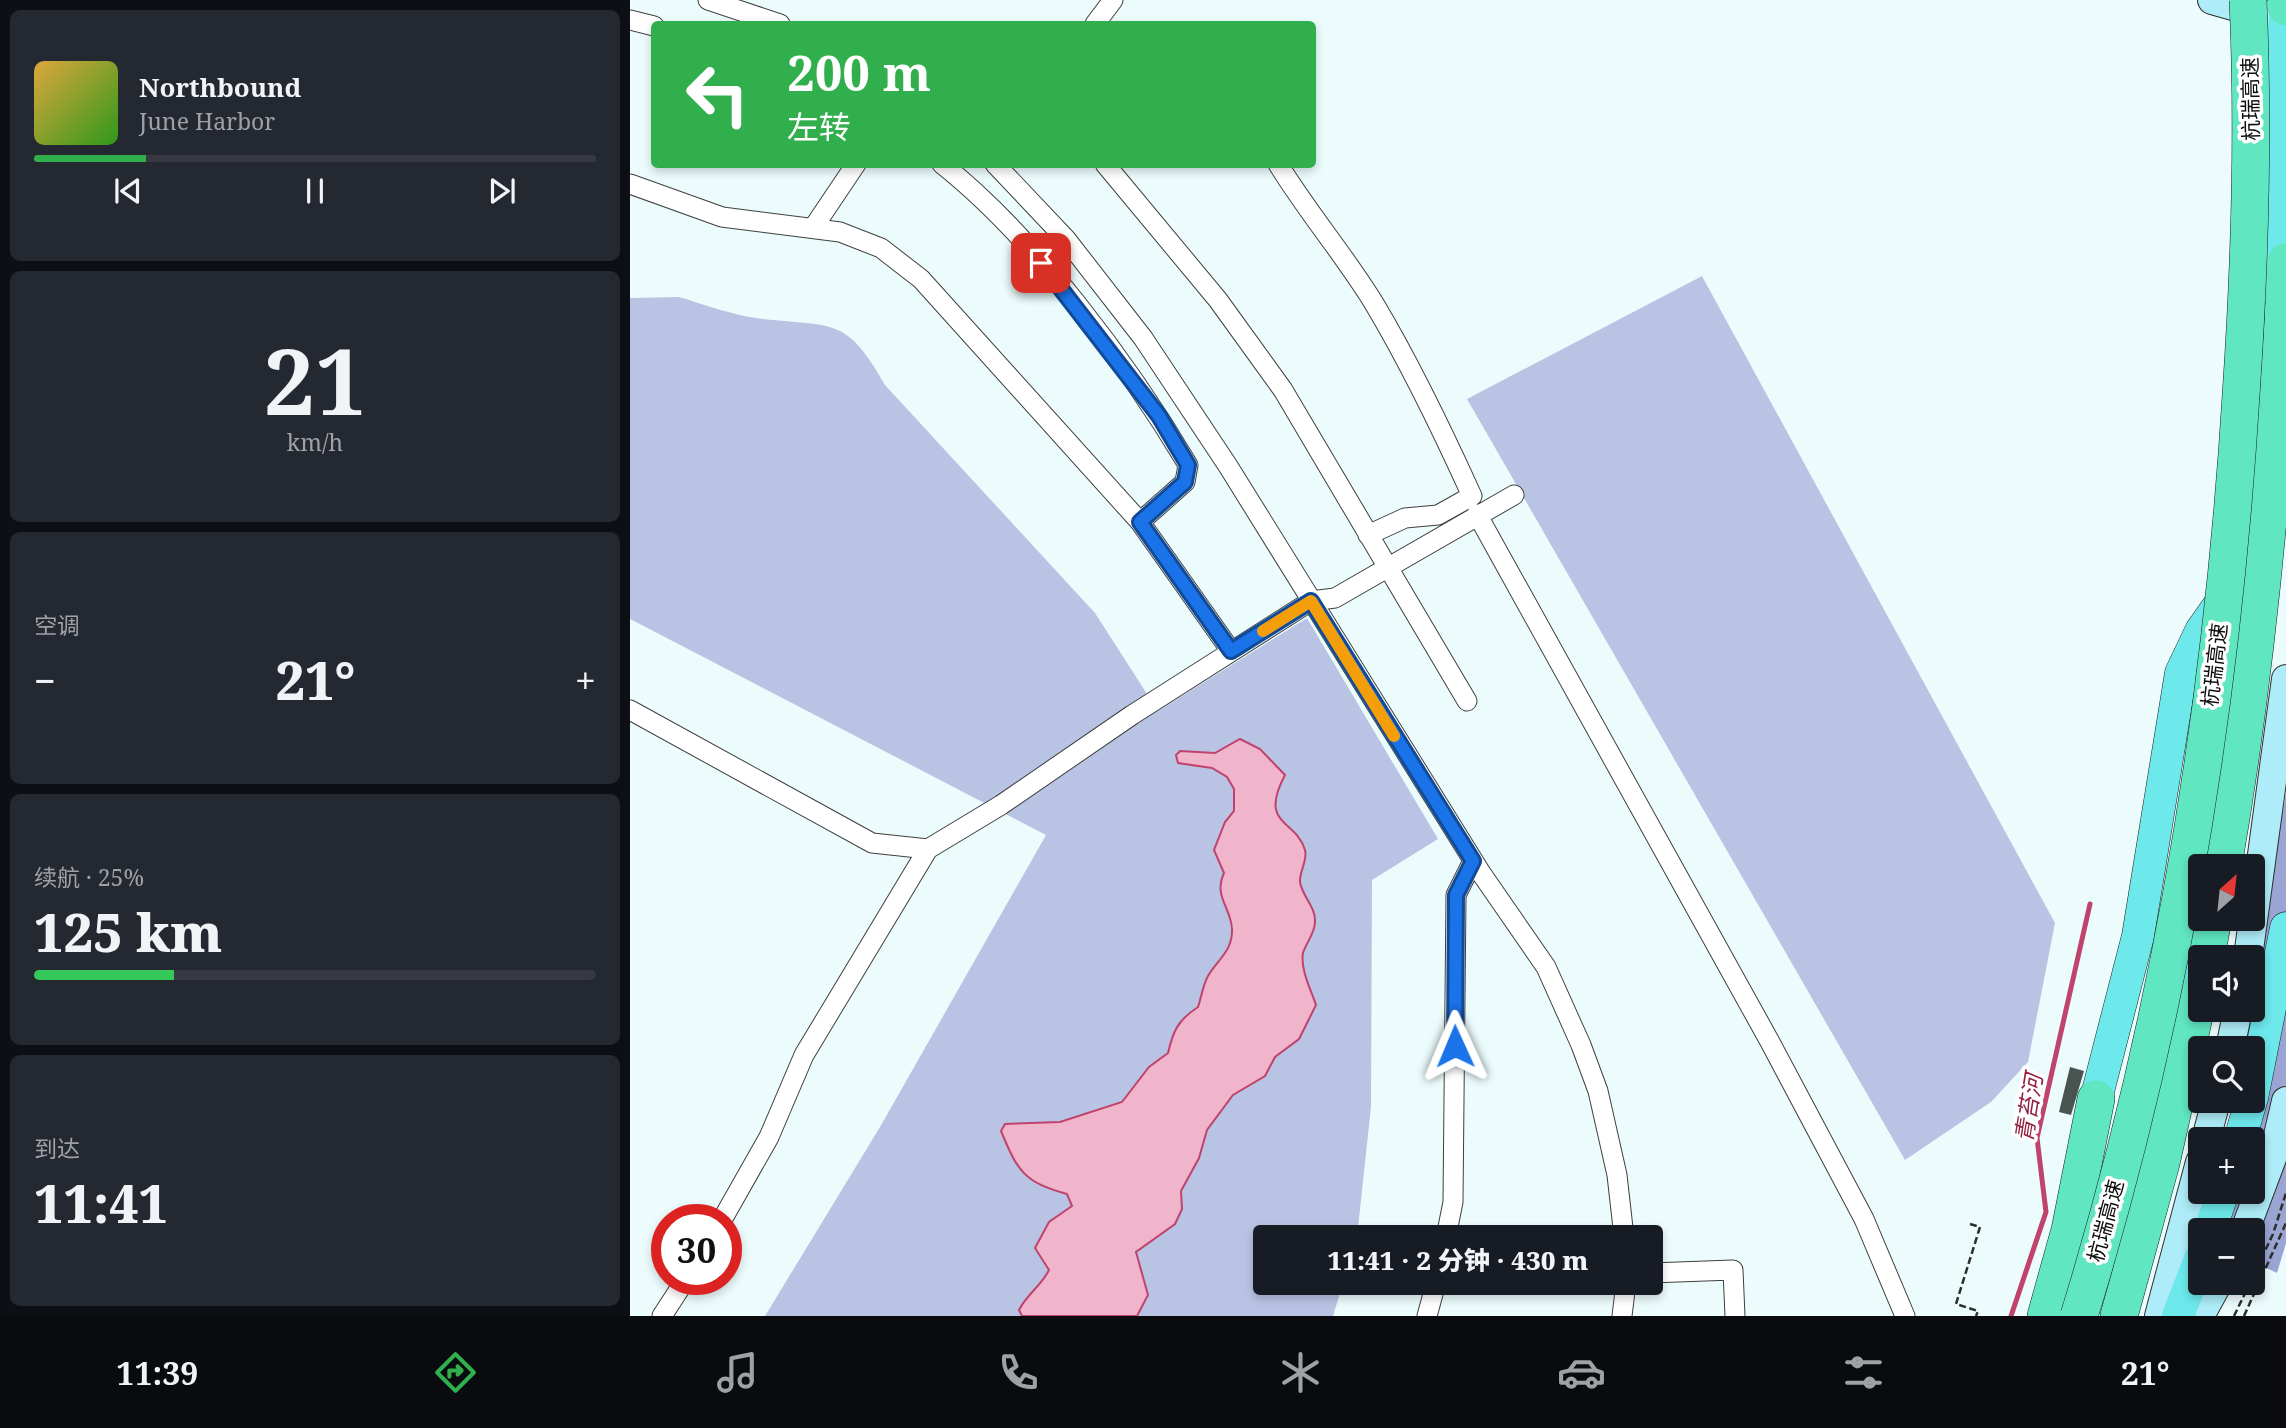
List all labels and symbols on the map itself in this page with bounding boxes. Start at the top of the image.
street label: 杭瑞高速 [2235,57,2265,141]
pin [1011,233,1071,293]
street label: 杭瑞高速 [2195,621,2233,708]
north arrow [2188,854,2264,931]
position arrow [1418,1009,1492,1083]
water label: 青苔河 [2007,1067,2050,1144]
street label: 杭瑞高速 [2081,1177,2129,1265]
speed limit sign: 30 [651,1204,742,1295]

